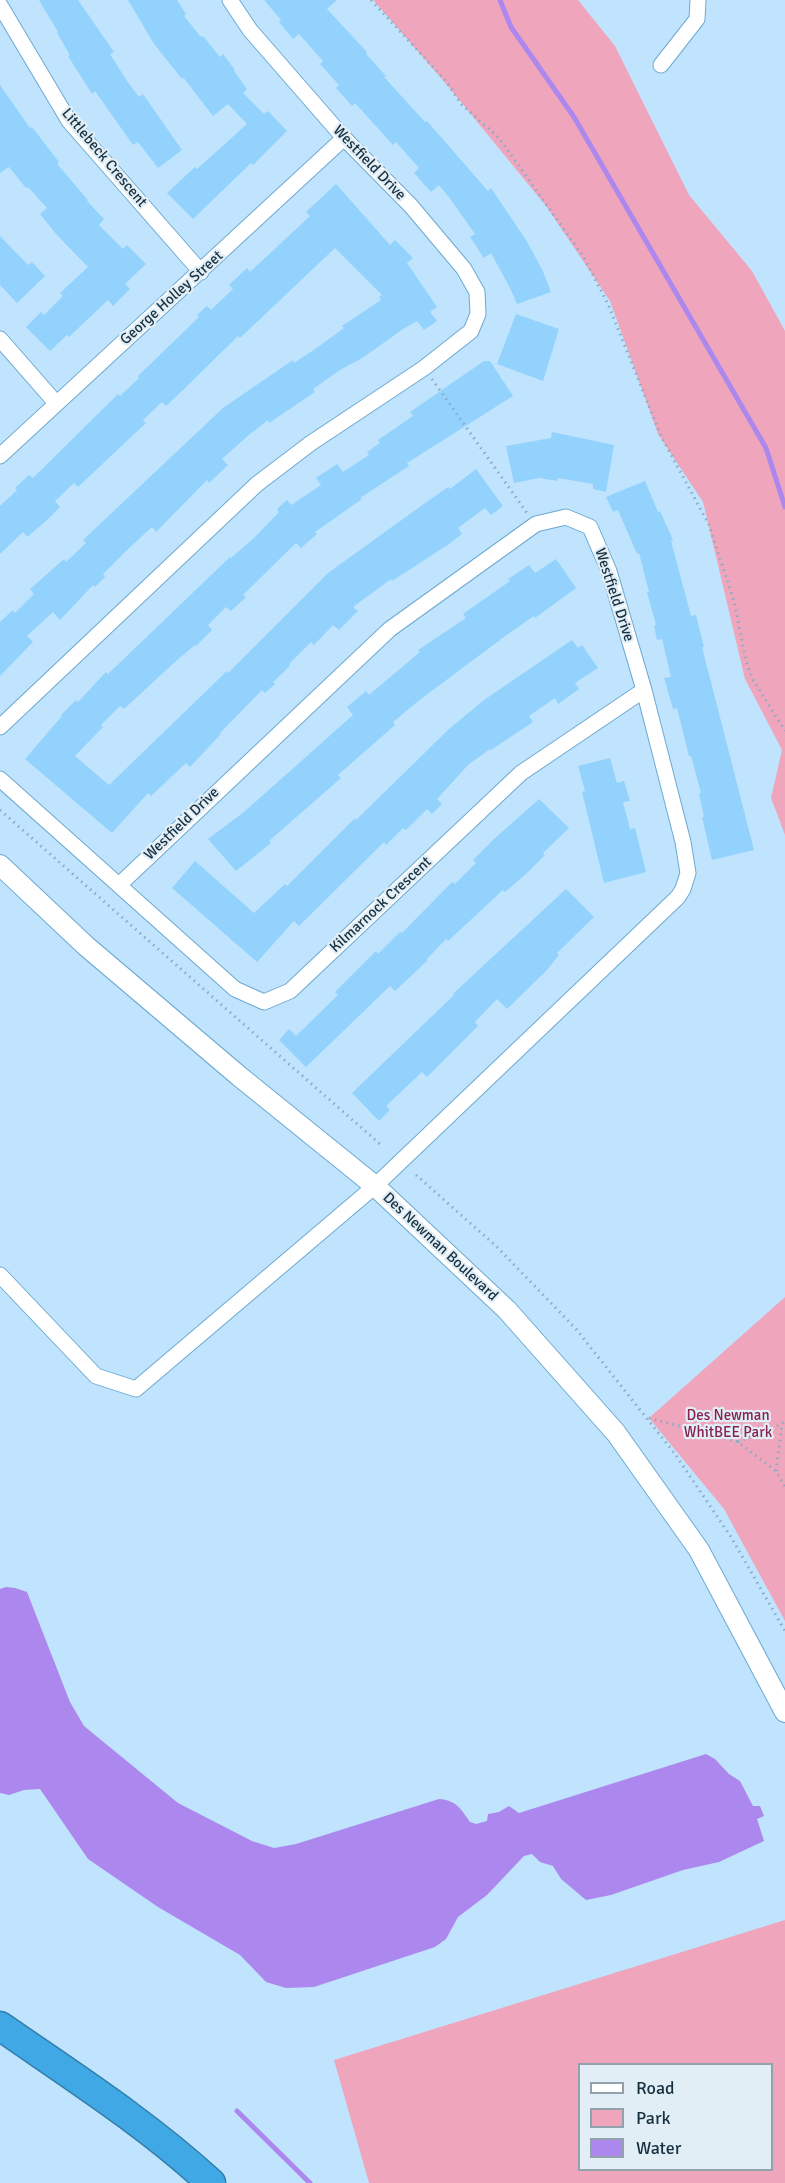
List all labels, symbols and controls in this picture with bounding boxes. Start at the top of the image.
street label: Littlebeck Crescent [57,105,151,211]
street label: Westfield Drive [329,122,409,204]
street label: George Holley Street [117,247,227,349]
street label: Westfield Drive [590,546,638,644]
street label: Westfield Drive [141,784,223,864]
street label: Kilmarnock Crescent [326,853,436,957]
street label: Des Newman Boulevard [379,1189,501,1305]
park label: Des Newman WhitBEE Park [684,1407,772,1442]
legend [578,2063,773,2171]
text: Road [636,2077,675,2099]
text: Park [636,2107,671,2129]
text: Water [636,2137,681,2159]

